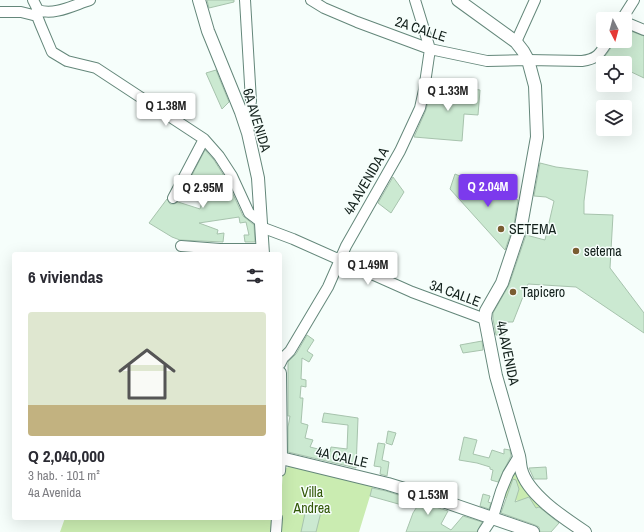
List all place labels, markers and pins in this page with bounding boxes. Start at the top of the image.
pin: Q 1.33M [411,78,485,112]
pin: Q 1.38M [129,93,203,127]
pin: Q 2.04M [451,174,525,208]
pin: Q 2.95M [166,175,240,209]
place label: SETEMA [509,220,557,238]
marker: SETEMA [496,224,506,234]
place label: setema [584,242,622,260]
marker: setema [571,246,581,256]
pin: Q 1.49M [331,252,405,286]
place label: Tapicero [521,283,565,301]
marker: Tapicero [508,287,518,297]
pin: Q 1.53M [391,482,465,516]

